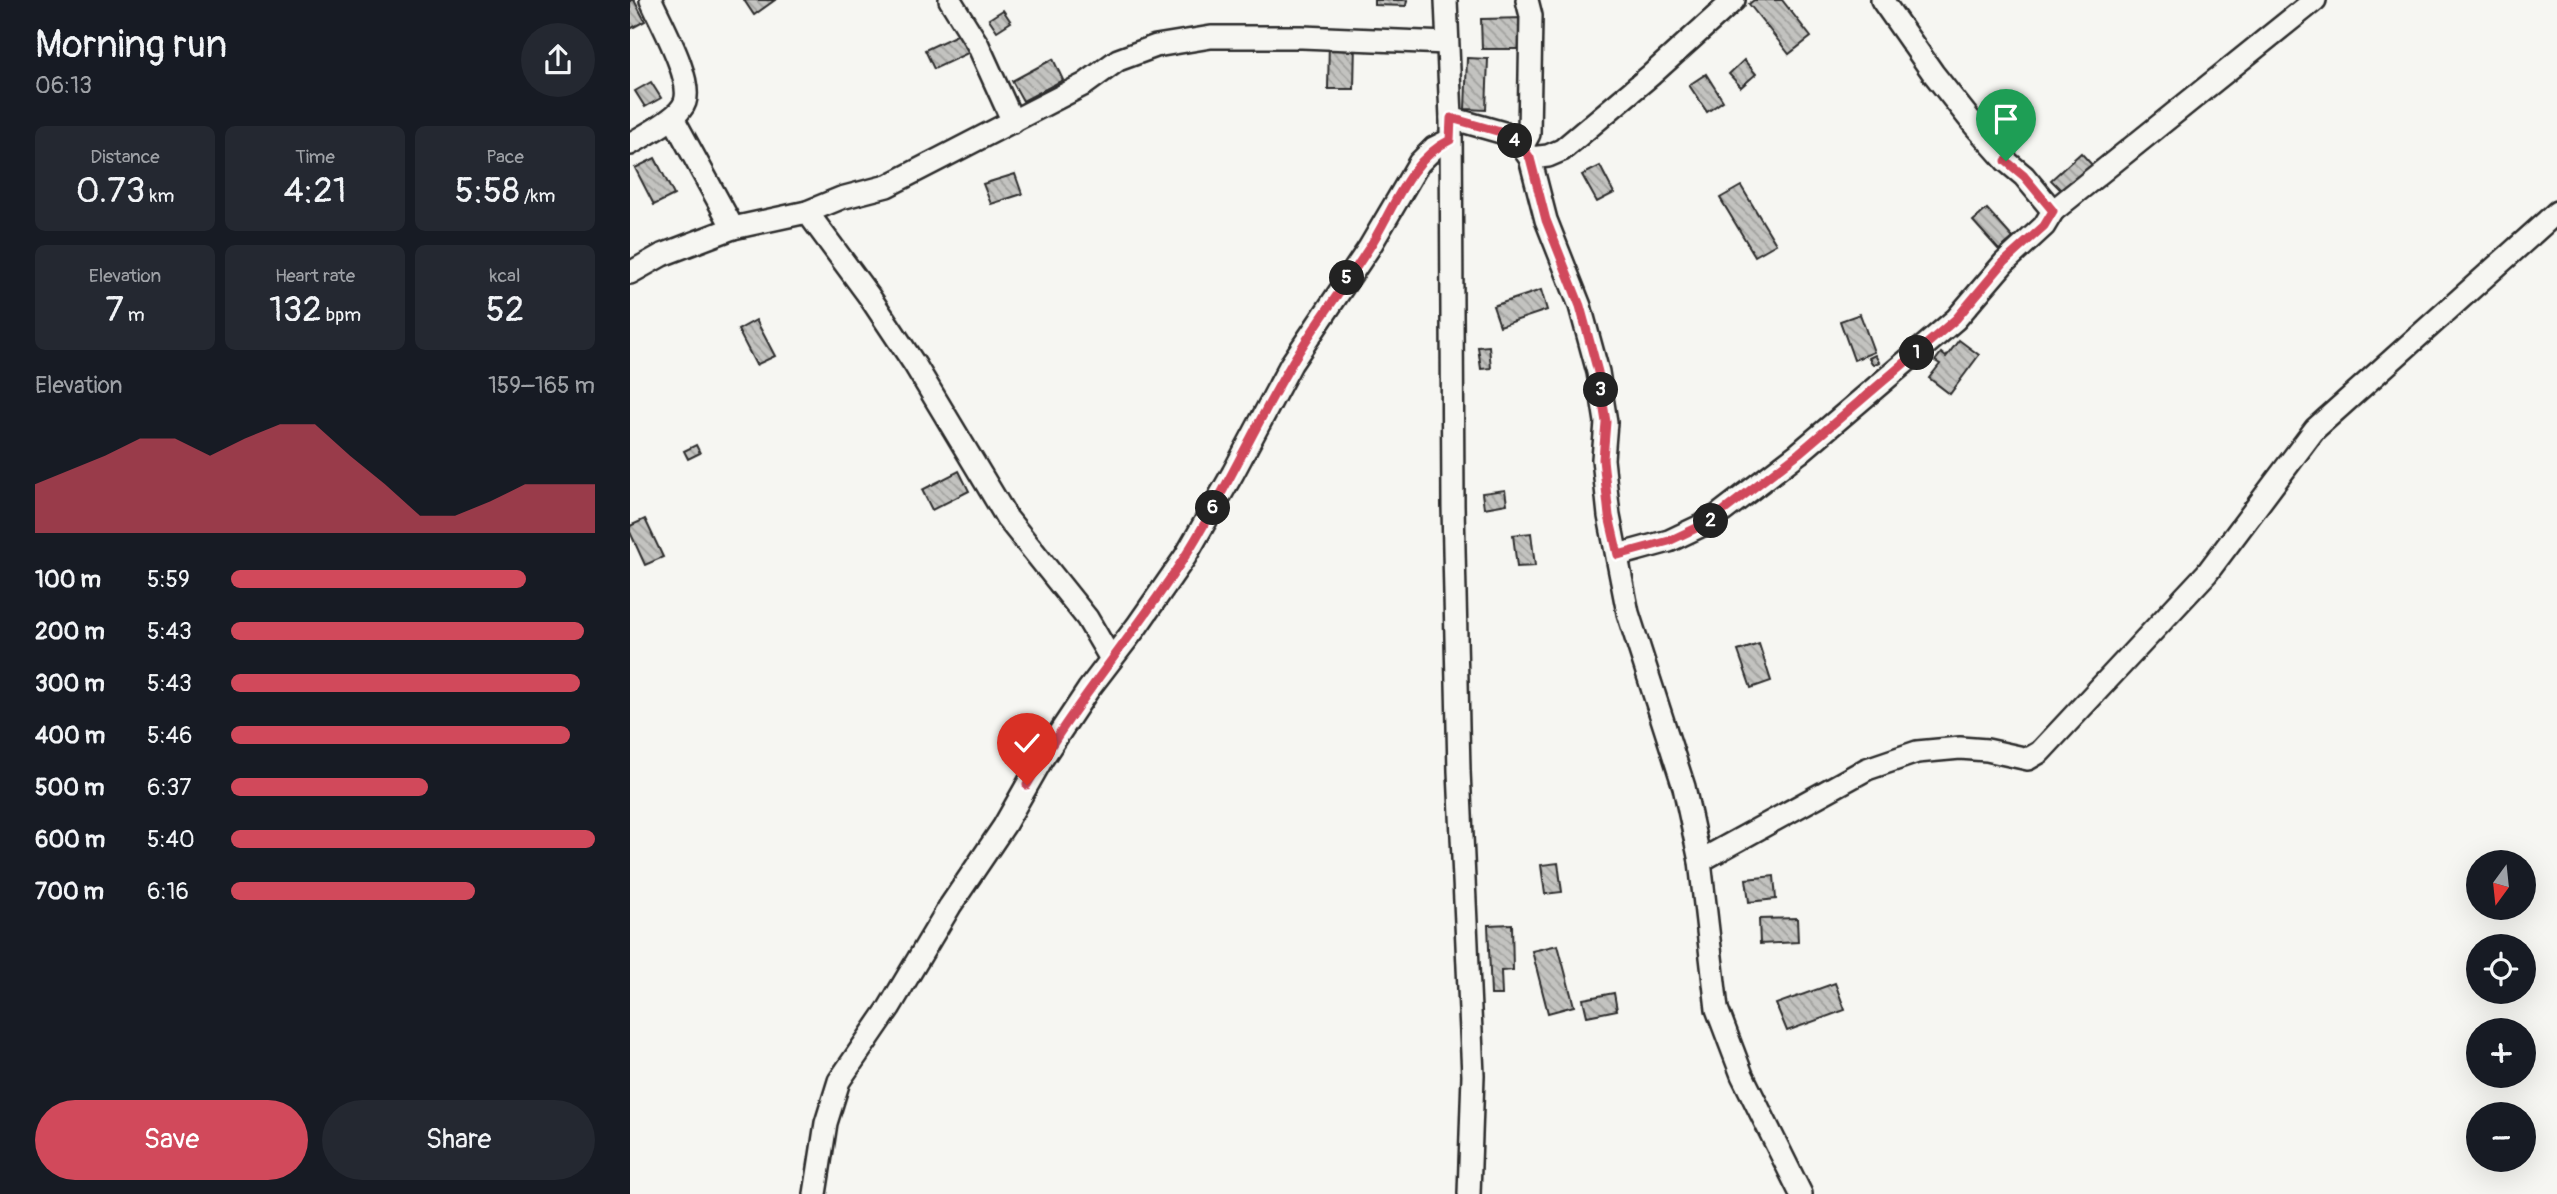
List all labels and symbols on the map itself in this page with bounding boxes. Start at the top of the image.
pin [1976,89,2036,161]
pin: 4 [1498,124,1533,158]
pin: 5 [1330,260,1364,296]
pin: 1 [1900,336,1934,370]
pin: 3 [1584,372,1618,408]
pin: 6 [1196,490,1230,526]
pin: 2 [1694,504,1728,538]
pin [997,713,1057,785]
north arrow [2466,850,2536,920]

